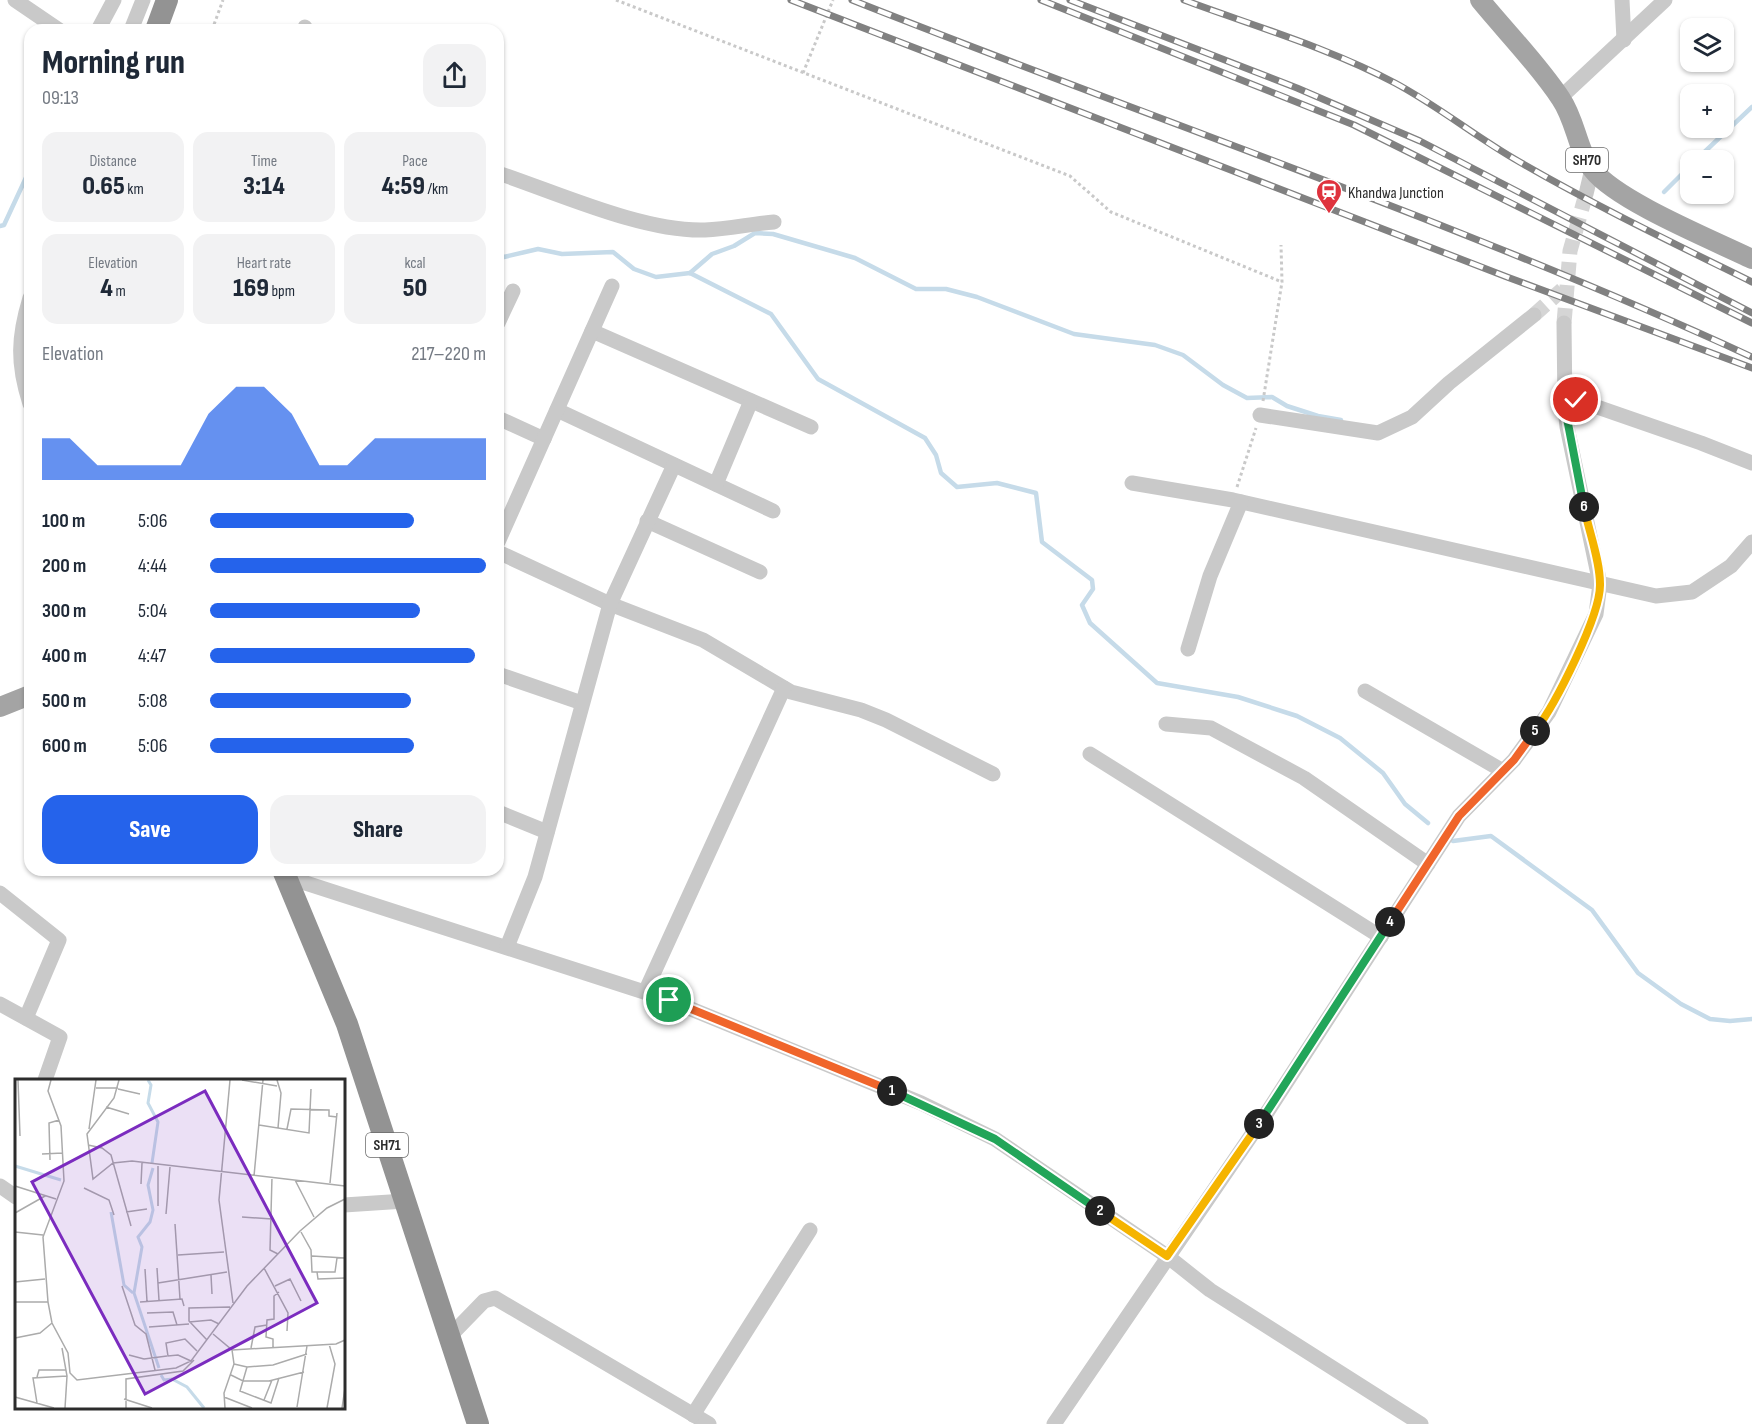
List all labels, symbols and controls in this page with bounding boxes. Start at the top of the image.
map controls [1680,18,1734,204]
button: layers [1680,18,1734,72]
text: Morning run [42,43,185,83]
button: share [423,44,486,107]
button: + [1680,84,1734,138]
text: 09:13 [42,86,79,110]
road number: SH70 [1566,148,1608,172]
button: − [1680,150,1734,204]
text: Distance [89,152,137,171]
text: Time [251,152,277,171]
text: Pace [402,152,428,171]
text: 0.65 [82,171,125,202]
text: 3:14 [243,171,285,202]
text: 4:59 [382,171,425,202]
station icon: Khandwa Junction [1314,177,1344,215]
text: km [125,180,144,199]
text: /km [425,180,448,199]
place label: Khandwa Junction [1348,184,1444,203]
text: Elevation [88,254,138,273]
text: Heart rate [237,254,291,273]
text: kcal [404,254,426,273]
text: 4 [100,273,113,304]
text: 169 [233,273,269,304]
text: 50 [403,273,427,304]
text: m [113,282,126,301]
text: bpm [269,282,295,301]
text: Elevation [42,342,104,366]
text: 217–220 m [411,342,486,366]
pin [1550,374,1601,425]
icon: check [1559,383,1592,416]
pin: 6 [1569,492,1599,522]
text: 6 [1580,497,1588,516]
text: 100 m [42,509,85,533]
text: 5:06 [138,509,167,533]
text: 200 m [42,554,86,578]
text: 4:44 [138,554,167,578]
text: 300 m [42,599,86,623]
text: 5:04 [138,599,167,623]
text: 400 m [42,644,87,668]
text: 4:47 [138,644,166,668]
text: 500 m [42,689,86,713]
text: 5:08 [138,689,167,713]
pin: 5 [1520,716,1550,746]
text: 5 [1531,721,1539,740]
text: 600 m [42,734,87,758]
text: 5:06 [138,734,167,758]
button: Save [42,795,258,864]
button: Share [270,795,486,864]
pin: 4 [1375,907,1405,937]
text: 4 [1386,912,1394,931]
pin [643,974,694,1025]
icon: arrive [652,983,685,1016]
pin: 1 [877,1076,907,1106]
inset map [15,1079,345,1409]
text: 1 [889,1081,895,1100]
pin: 3 [1244,1109,1274,1139]
text: 3 [1255,1114,1263,1133]
road number: SH71 [366,1133,408,1157]
pin: 2 [1085,1196,1115,1226]
text: 2 [1096,1201,1104,1220]

